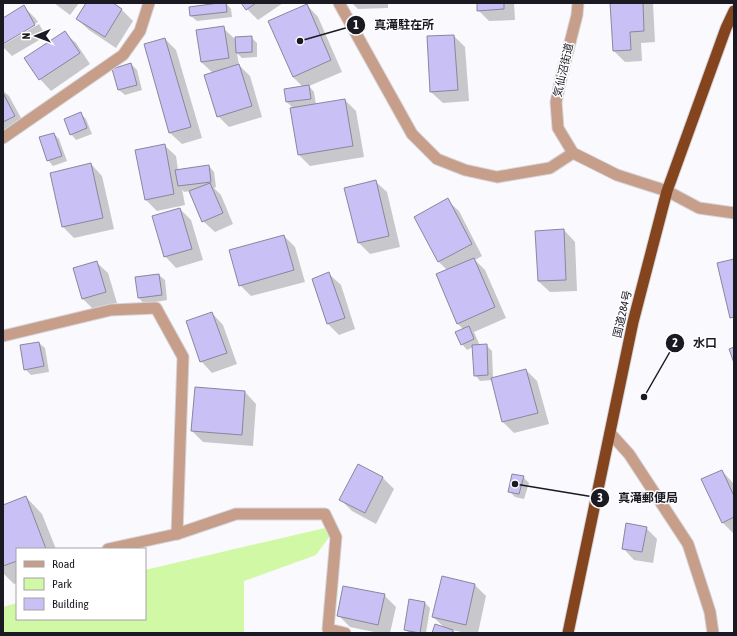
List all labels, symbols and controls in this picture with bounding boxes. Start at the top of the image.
callout: 真滝駐在所 [346,13,442,37]
north arrow [16,16,56,56]
text: 1 [353,18,359,32]
text: 真滝駐在所 [374,18,434,32]
text: N [20,33,32,40]
street label: 気仙沼街道 [551,42,575,98]
street label: 国道284号 [611,289,633,339]
callout: 水口 [665,331,725,355]
text: 2 [672,336,678,350]
text: 水口 [693,336,717,350]
callout: 真滝郵便局 [590,486,686,510]
text: 3 [597,491,603,505]
text: 真滝郵便局 [618,491,678,505]
legend [16,548,146,620]
text: Road [52,557,75,571]
text: Park [52,577,73,591]
text: Building [52,597,90,611]

